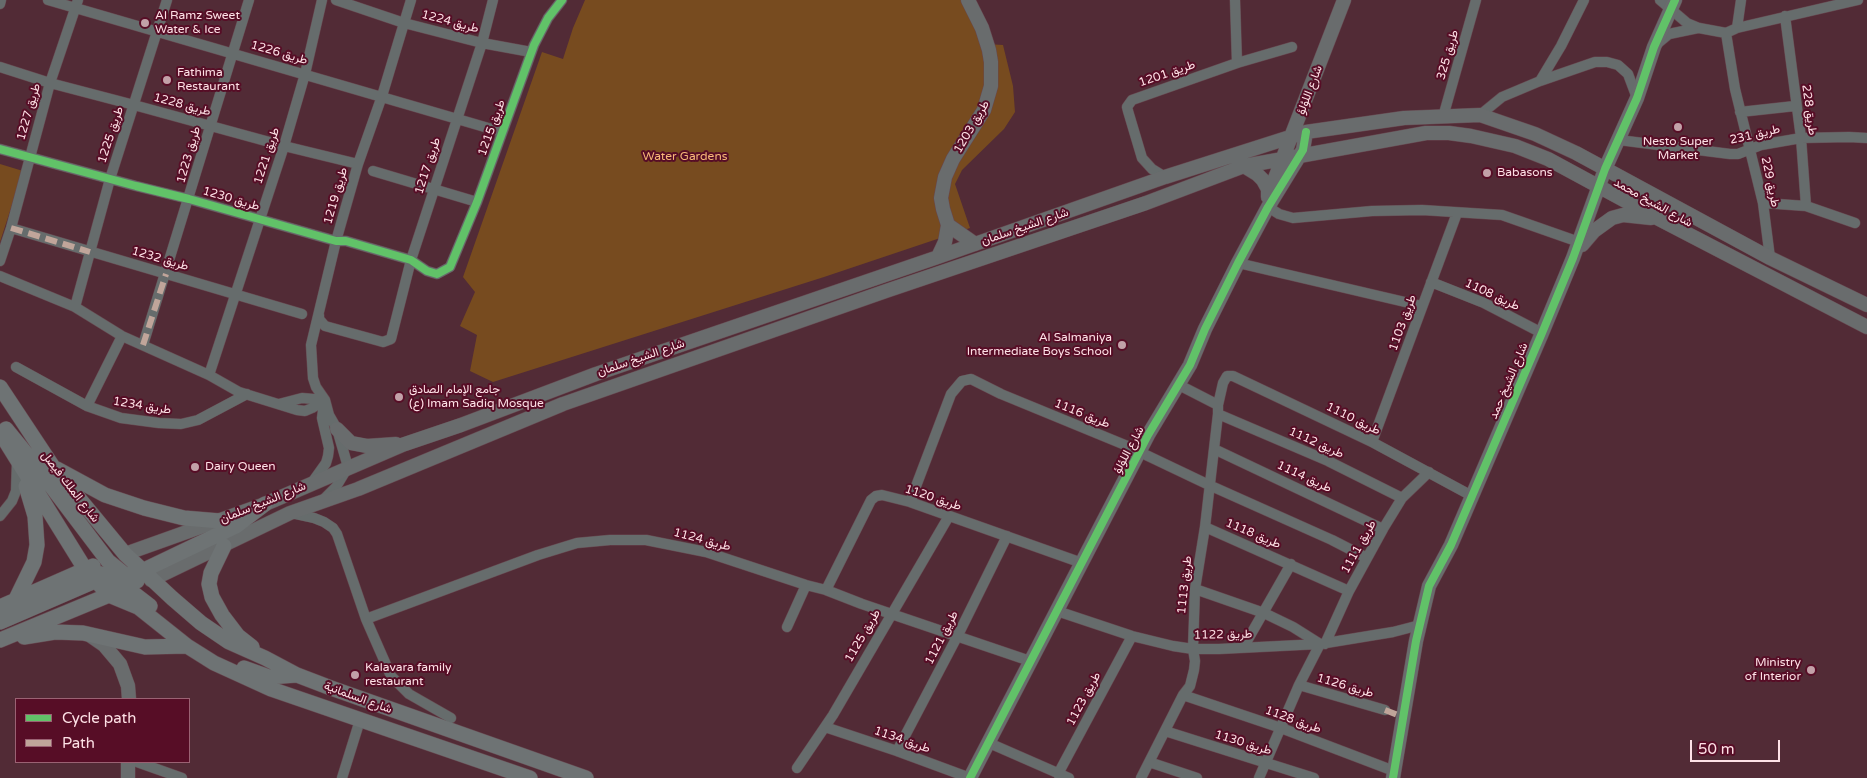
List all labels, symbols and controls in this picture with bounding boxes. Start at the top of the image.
street label: طريق 1224 [420,7,480,37]
place label: Al Ramz Sweet Water & Ice [155,9,240,37]
marker: Al Ramz Sweet Water & Ice [139,17,151,29]
street label: طريق 325 [1434,28,1462,82]
street label: طريق 1226 [249,38,309,68]
street label: طريق 1201 [1137,58,1197,90]
street label: شارع اللؤلؤ [1294,63,1326,117]
place label: Fathima Restaurant [177,66,240,94]
marker: Fathima Restaurant [161,74,173,86]
street label: طريق 1227 [14,82,44,142]
street label: طريق 228 [1798,84,1820,136]
street label: طريق 1228 [152,90,212,120]
street label: طريق 1215 [475,98,509,158]
street label: طريق 1203 [951,98,993,156]
street label: طريق 1225 [95,105,127,165]
marker: Nesto Super Market [1672,121,1684,133]
street label: طريق 231 [1728,122,1782,148]
street label: طريق 1223 [174,125,204,185]
street label: طريق 1221 [251,126,283,186]
place label: Nesto Super Market [1643,135,1713,163]
street label: طريق 1217 [412,136,444,196]
park label: Water Gardens [643,150,727,164]
street label: طريق 229 [1758,155,1782,209]
street label: طريق 1219 [321,166,351,226]
place label: Babasons [1497,166,1552,180]
marker: Babasons [1481,167,1493,179]
street label: شارع الشيخ محمد [1611,175,1695,231]
street label: طريق 1230 [201,184,261,214]
street label: شارع الشيخ سلمان [979,205,1071,249]
street label: طريق 1232 [130,244,190,274]
street label: طريق 1108 [1462,276,1522,314]
street label: طريق 1103 [1386,293,1420,353]
place label: Al Salmaniya Intermediate Boys School [967,331,1112,359]
street label: شارع الشيخ سلمان [595,336,687,380]
marker: Al Salmaniya Intermediate Boys School [1116,339,1128,351]
street label: شارع الشيخ حمد [1486,341,1532,421]
place label: جامع الإمام الصادق (ع) Imam Sadiq Mosque [409,383,544,411]
marker: جامع الإمام الصادق (ع) Imam Sadiq Mosque [393,391,405,403]
street label: طريق 1234 [112,394,172,418]
street label: طريق 1116 [1052,396,1112,432]
street label: طريق 1110 [1323,400,1383,438]
street label: شارع اللؤلؤ [1111,424,1147,476]
street label: طريق 1112 [1286,424,1346,462]
street label: شارع الملك فيصل [38,449,102,525]
street label: طريق 1114 [1274,458,1334,496]
place label: Dairy Queen [205,460,276,474]
marker: Dairy Queen [189,461,201,473]
street label: شارع الشيخ سلمان [218,479,308,527]
street label: طريق 1120 [903,482,963,514]
street label: طريق 1118 [1223,516,1283,552]
street label: طريق 1111 [1338,518,1380,576]
street label: طريق 1124 [672,525,732,555]
street label: طريق 1113 [1175,555,1195,615]
street label: طريق 1125 [842,607,884,665]
street label: طريق 1121 [922,609,962,667]
street label: طريق 1122 [1194,627,1252,643]
place label: Ministry of Interior [1745,656,1801,684]
place label: Kalavara family restaurant [365,661,451,689]
marker: Ministry of Interior [1805,664,1817,676]
marker: Kalavara family restaurant [349,669,361,681]
street label: طريق 1123 [1064,670,1104,728]
street label: طريق 1126 [1315,671,1375,701]
street label: شارع السلمانية [322,679,394,717]
legend [15,698,190,763]
street label: طريق 1128 [1263,703,1323,737]
text: Cycle path [62,709,136,727]
street label: طريق 1134 [872,724,932,756]
street label: طريق 1130 [1213,728,1273,758]
scale bar [1692,730,1782,762]
text: Path [62,734,95,752]
text: 50 m [1698,740,1735,758]

